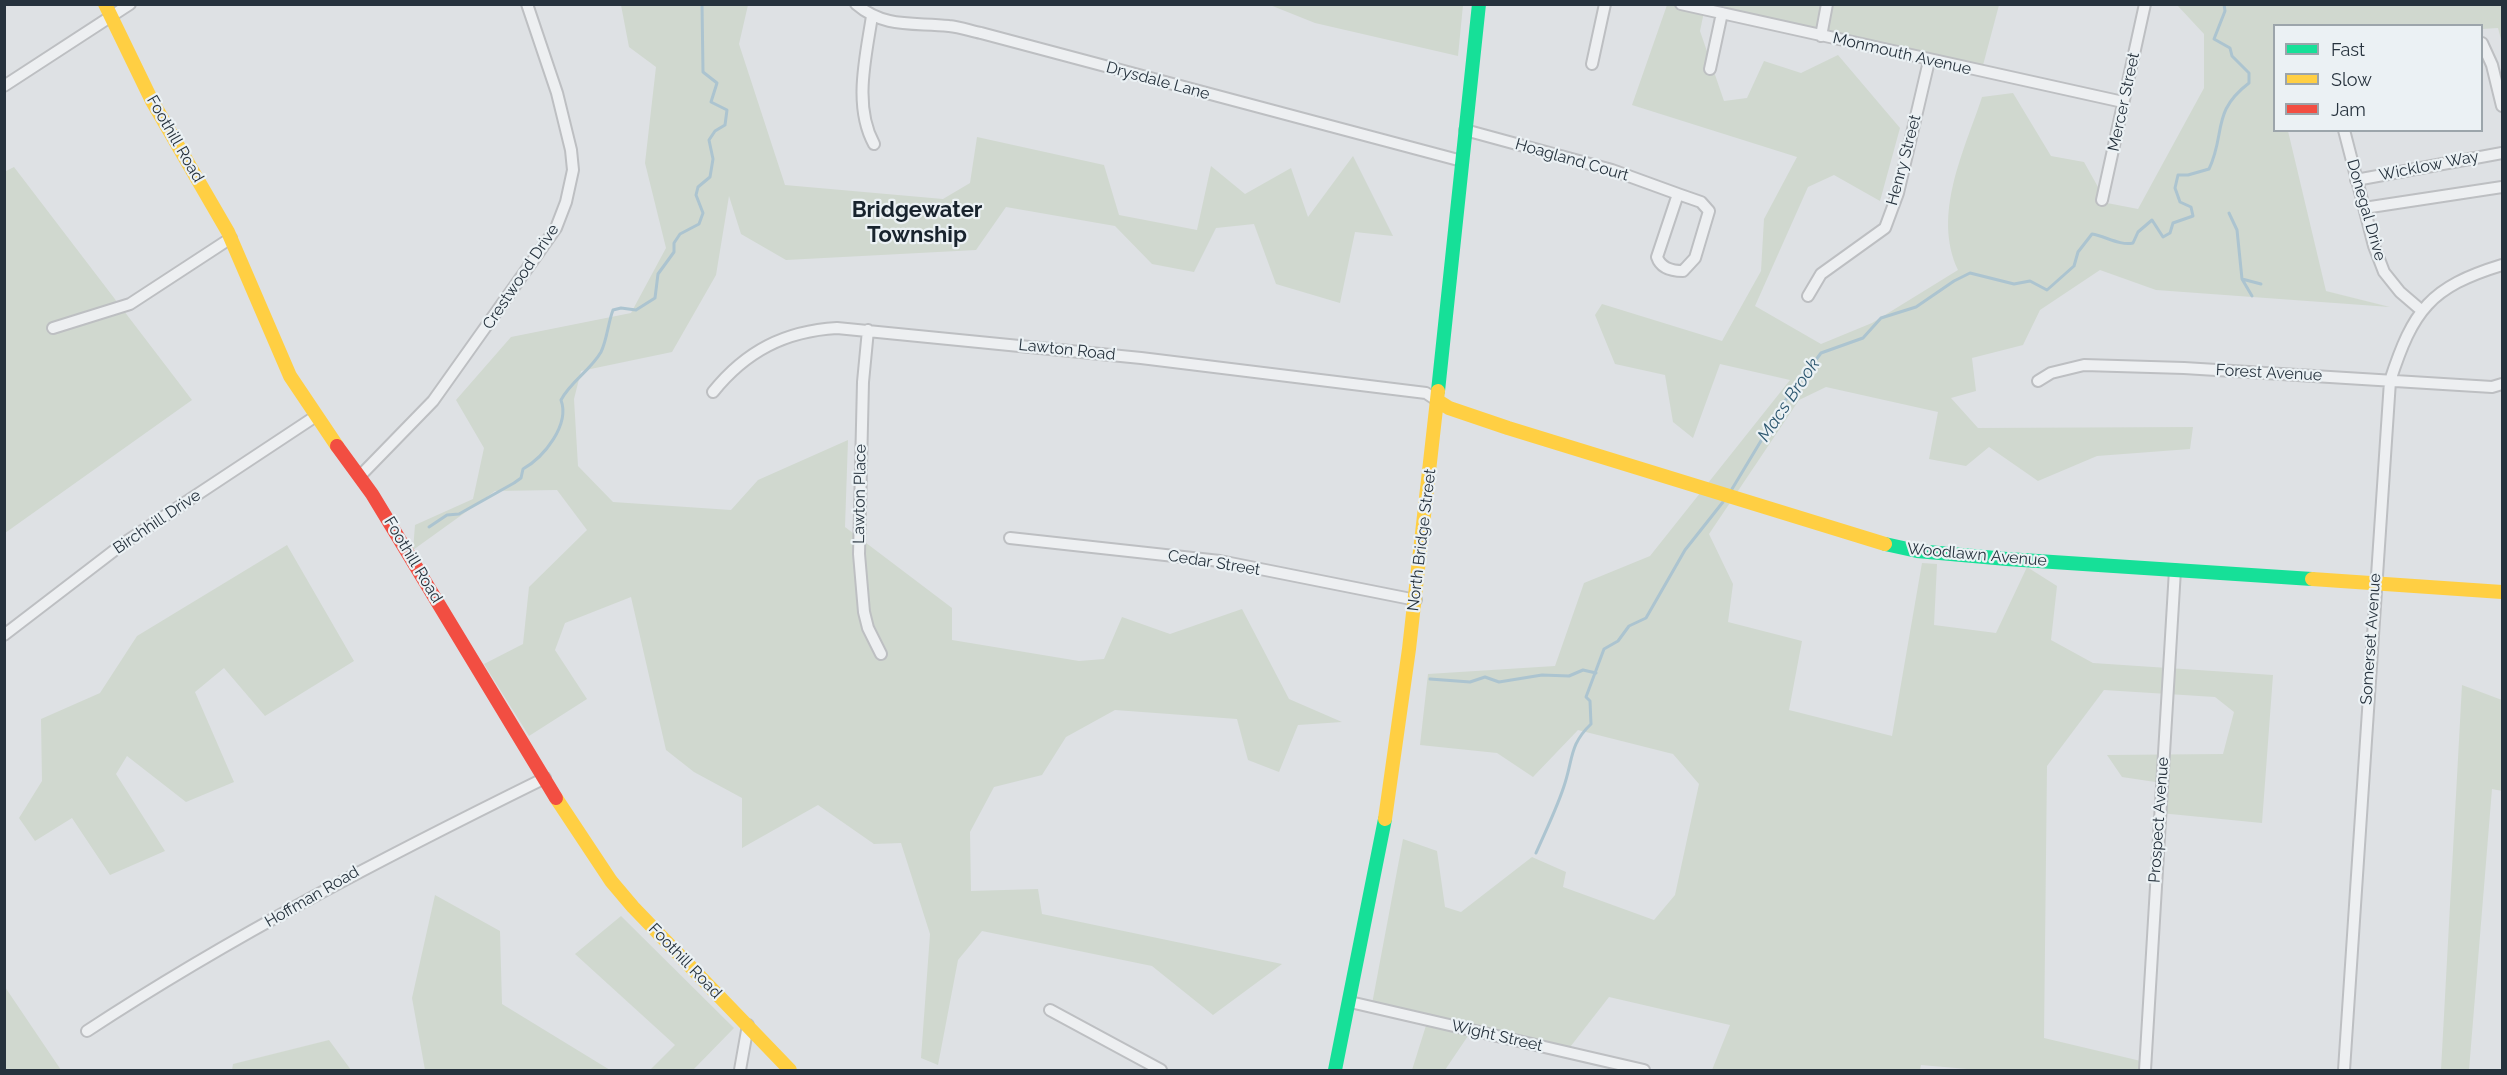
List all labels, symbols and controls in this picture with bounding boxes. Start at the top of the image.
legend [2273,24,2483,132]
street label: Monmouth Avenue [1831,29,1973,79]
text: Fast [2331,39,2365,60]
street label: Mercer Street [2104,51,2144,153]
street label: Drysdale Lane [1104,58,1212,104]
text: Slow [2331,69,2372,90]
street label: Foothill Road [142,92,208,186]
text: Jam [2331,99,2366,120]
street label: Henry Street [1883,113,1925,207]
street label: Hoagland Court [1513,135,1631,185]
street label: Wicklow Way [2378,147,2480,185]
street label: Donegal Drive [2342,157,2390,263]
district label: Bridgewater Township [852,197,982,248]
street label: Crestwood Drive [479,221,563,333]
street label: Lawton Road [1018,335,1116,365]
water label: Macs Brook [1753,354,1825,446]
street label: Forest Avenue [2215,361,2323,385]
street label: Lawton Place [850,444,870,544]
street label: North Bridge Street [1404,468,1440,612]
street label: Birchhill Drive [110,486,204,558]
street label: Foothill Road [380,513,446,607]
street label: Woodlawn Avenue [1906,539,2048,571]
street label: Cedar Street [1167,546,1261,580]
street label: Somerset Avenue [2357,573,2385,705]
street label: Prospect Avenue [2145,756,2173,884]
street label: Hoffman Road [261,862,363,932]
street label: Foothill Road [644,919,726,1003]
street label: Wight Street [1449,1016,1545,1056]

